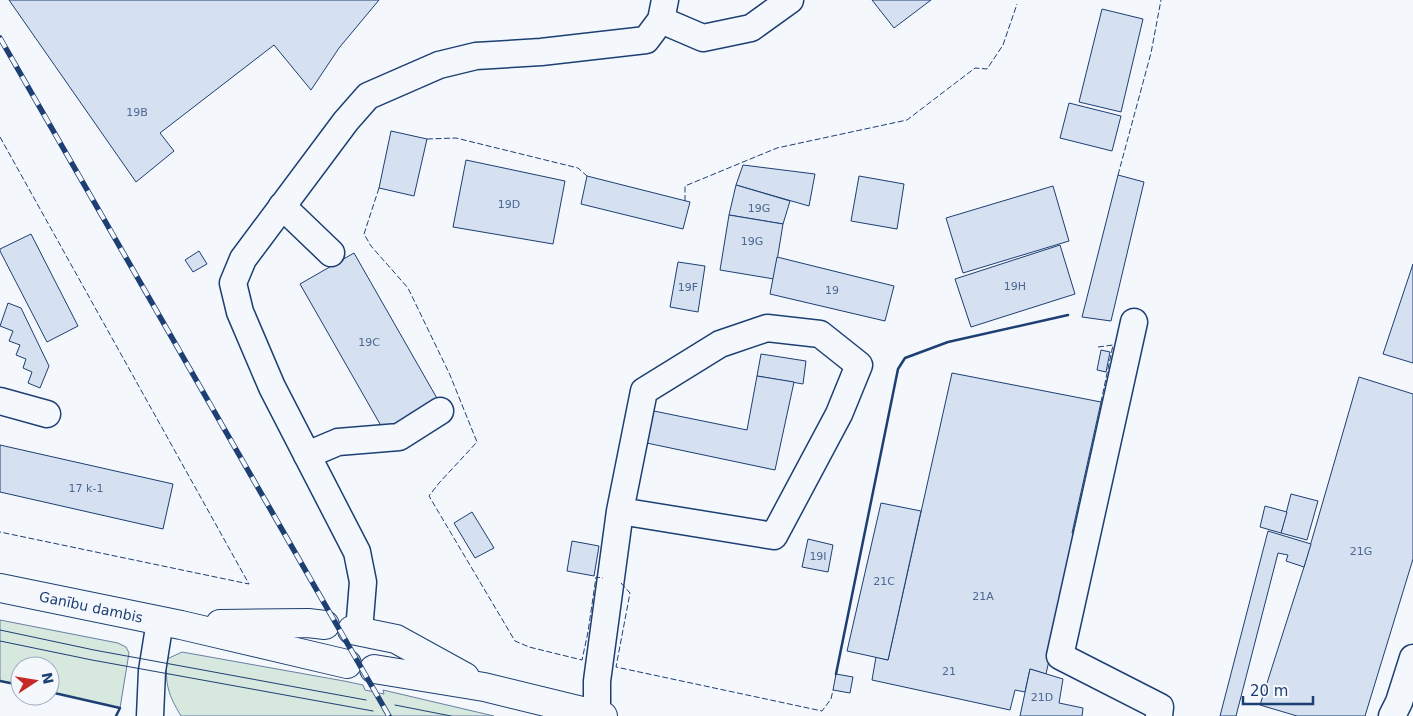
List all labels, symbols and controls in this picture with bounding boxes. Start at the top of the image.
house number: 19B [126,106,148,119]
house number: 19D [498,198,520,211]
house number: 19G [748,202,770,215]
house number: 19G [741,235,763,248]
house number: 19H [1004,280,1026,293]
house number: 19F [678,281,698,294]
house number: 19 [825,284,839,297]
house number: 19C [358,336,380,349]
house number: 17 k-1 [69,482,103,495]
house number: 21G [1350,545,1372,558]
house number: 19I [809,550,827,563]
house number: 21C [873,575,895,588]
street label: Ganību dambis [38,588,144,626]
house number: 21A [972,590,994,603]
north arrow [10,656,60,706]
house number: 21 [942,665,956,678]
text: N [39,671,57,686]
scale bar [1243,674,1313,706]
text: 20 m [1250,682,1288,700]
house number: 21D [1031,691,1053,704]

